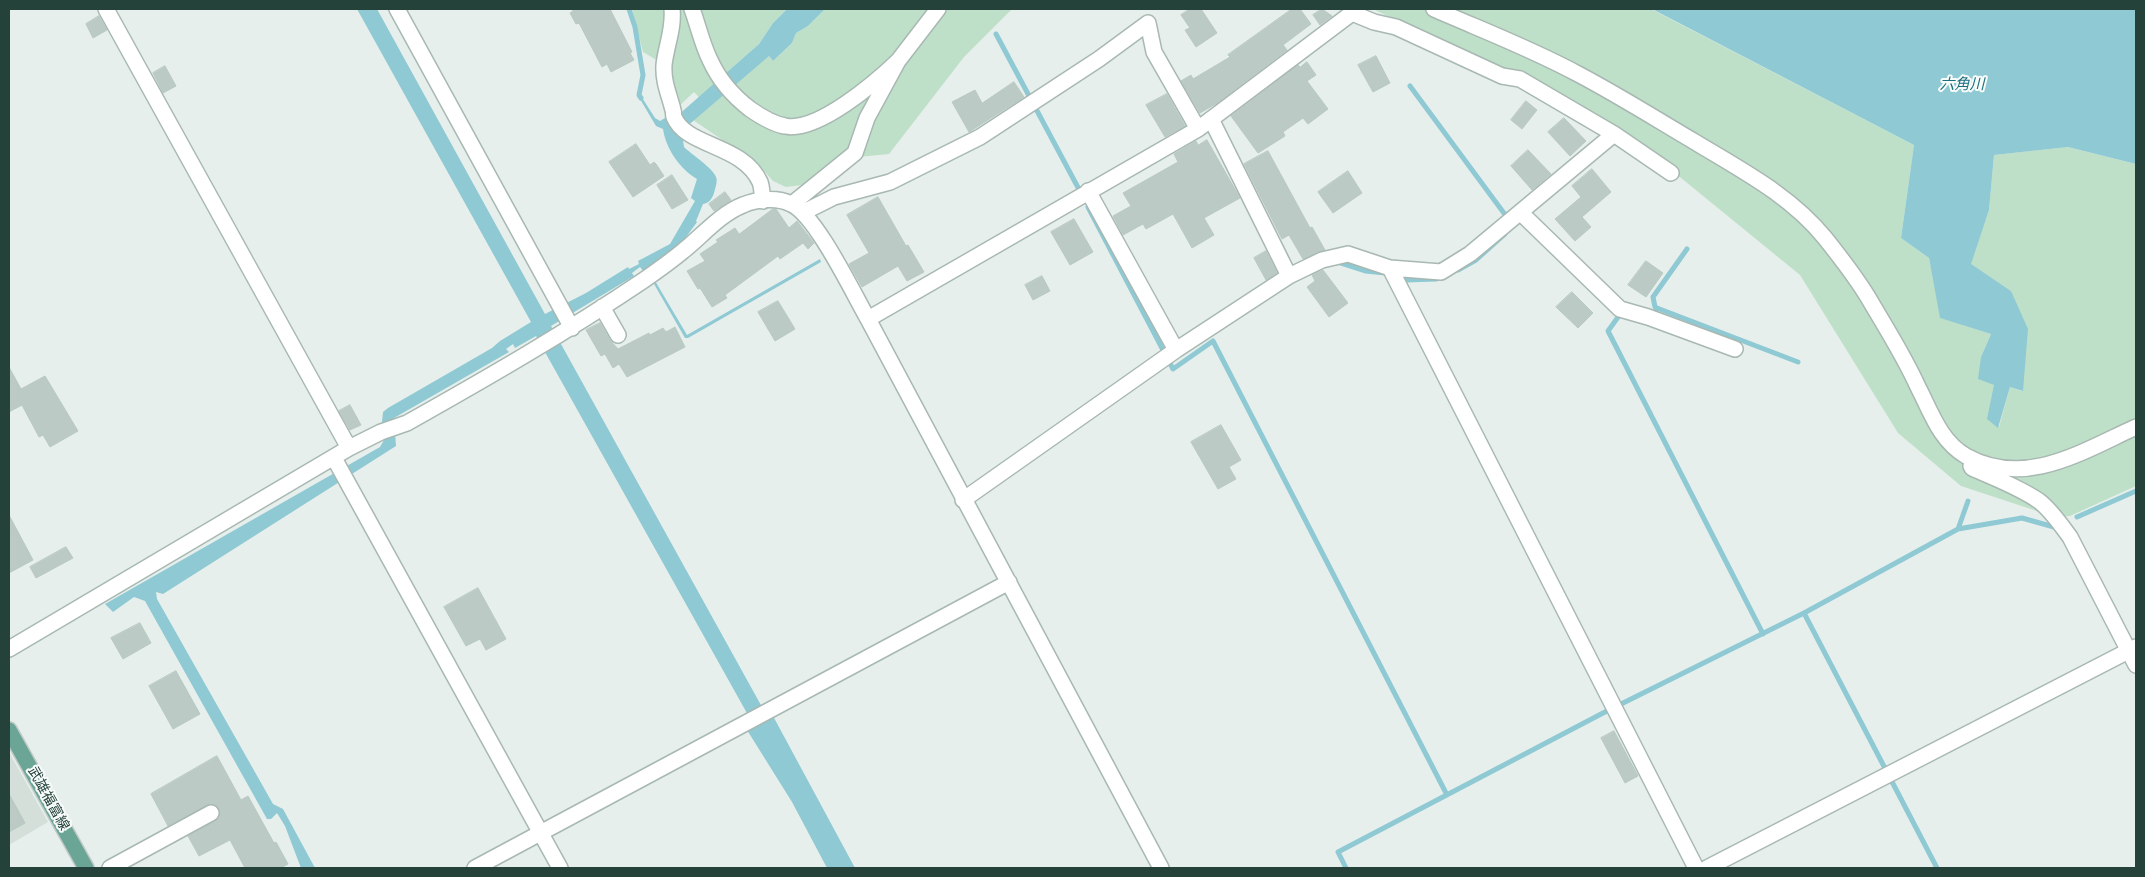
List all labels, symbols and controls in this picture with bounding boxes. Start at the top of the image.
water label: 六角川 [1940,76,1984,94]
street label: 武雄福富線 [24,764,72,834]

